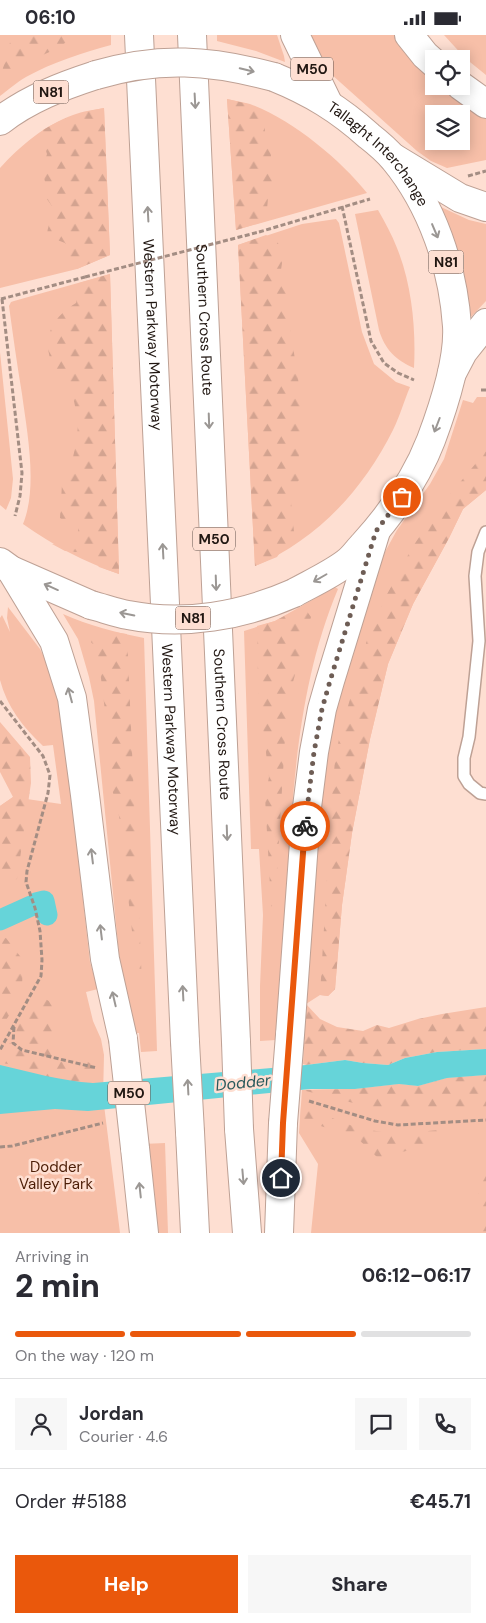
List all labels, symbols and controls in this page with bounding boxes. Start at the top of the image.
text: 06:10 [25,5,76,30]
map controls [425,50,470,150]
button: locate [425,50,470,95]
road number: M50 [291,57,333,81]
one-way arrow [239,66,255,75]
road number: N81 [34,81,68,103]
one-way arrow [191,93,200,109]
street label: Tallaght Interchange [324,97,433,210]
button: layers [425,105,470,150]
one-way arrow [143,206,152,222]
one-way arrow [431,223,441,238]
street label: Western Parkway Motorway [138,238,167,432]
street label: Southern Cross Route [191,244,218,396]
road number: N81 [428,251,464,273]
one-way arrow [204,412,214,429]
one-way arrow [432,416,441,432]
pin [381,476,423,518]
icon: bag [388,483,416,511]
road number: M50 [193,527,235,551]
one-way arrow [158,543,168,560]
one-way arrow [312,573,327,583]
one-way arrow [211,574,221,591]
one-way arrow [44,582,59,592]
road number: N81 [176,607,210,629]
one-way arrow [119,609,135,618]
street label: Western Parkway Motorway [157,643,186,836]
street label: Southern Cross Route [209,648,235,801]
one-way arrow [65,687,74,703]
courier [280,801,330,851]
icon: bike [291,812,319,840]
one-way arrow [222,825,231,841]
one-way arrow [87,848,97,864]
one-way arrow [96,924,106,940]
one-way arrow [178,986,187,1002]
one-way arrow [109,991,118,1007]
water label: Dodder [214,1069,273,1096]
one-way arrow [183,1079,192,1095]
road number: M50 [108,1081,150,1105]
park label: Dodder Valley Park [19,1157,94,1194]
pin [260,1157,302,1199]
icon: home [267,1164,295,1192]
one-way arrow [238,1169,248,1185]
one-way arrow [135,1183,145,1199]
text: Arriving in [15,1246,89,1267]
text: 06:12–06:17 [362,1263,471,1288]
text: 2 min [15,1265,100,1307]
text: On the way · 120 m [15,1345,154,1366]
button: person [15,1398,67,1450]
button: chat [355,1398,407,1450]
button: phone [419,1398,471,1450]
text: Jordan [79,1401,144,1426]
text: Courier · 4.6 [79,1426,168,1447]
text: Order #5188 [15,1489,127,1514]
text: €45.71 [410,1489,471,1514]
button: Help [15,1555,238,1613]
button: Share [248,1555,471,1613]

